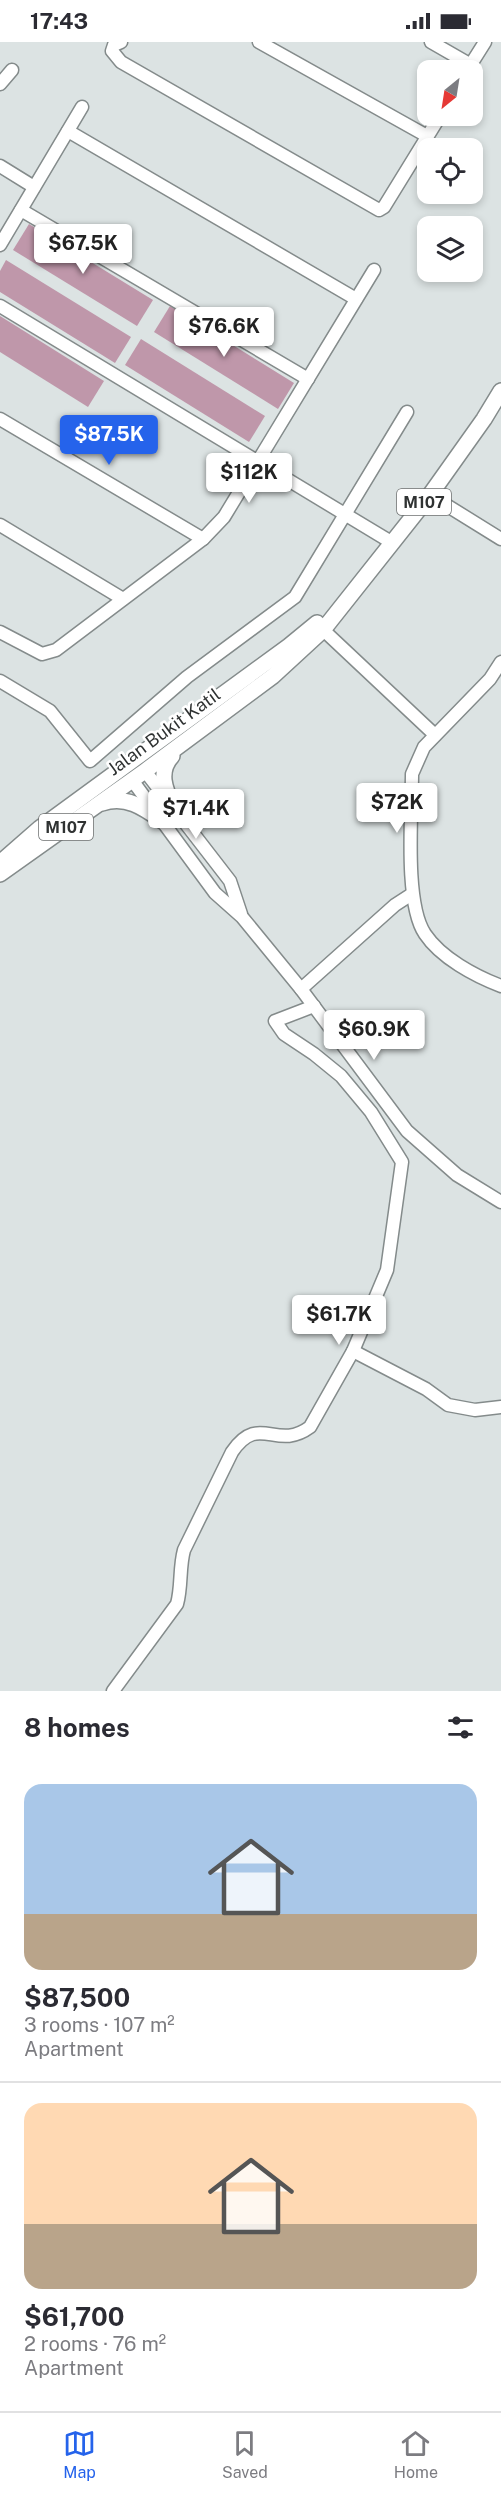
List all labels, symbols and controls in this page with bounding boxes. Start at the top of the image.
text: 17:43 [30,8,88,34]
north arrow [417,60,483,126]
map controls [417,60,483,282]
button: locate [417,138,483,204]
button: layers [417,216,483,282]
pin: $67.5K [34,224,132,275]
text: $67.5K [48,231,118,255]
pin: $76.6K [175,307,273,358]
text: $76.6K [188,314,260,338]
pin: $87.5K [60,415,158,466]
text: $87.5K [74,422,144,446]
pin: $112K [207,453,291,504]
text: $112K [220,460,278,484]
road number: M107 [397,489,451,515]
street label: Jalan Bukit Katil [103,684,224,780]
pin: $72K [361,783,433,834]
pin: $71.4K [147,789,245,840]
text: $72K [370,790,424,814]
text: $71.4K [162,796,230,820]
road number: M107 [39,814,93,840]
pin: $60.9K [325,1010,423,1061]
text: $60.9K [338,1017,410,1041]
pin: $61.7K [290,1295,388,1346]
text: $61.7K [306,1302,372,1326]
icon: filters [444,1711,477,1744]
text: 8 homes [24,1712,130,1743]
icon: home [197,1823,305,1931]
text: $87,500 [24,1982,130,2013]
text: 3 rooms · 107 m² [24,2013,175,2037]
text: Apartment [24,2037,124,2061]
icon: home [197,2142,305,2250]
text: $61,700 [24,2301,125,2332]
text: 2 rooms · 76 m² [24,2332,166,2356]
text: Apartment [24,2356,124,2380]
tab: Map [63,2427,96,2482]
tab: Saved [222,2427,268,2482]
tab: Home [394,2427,438,2482]

